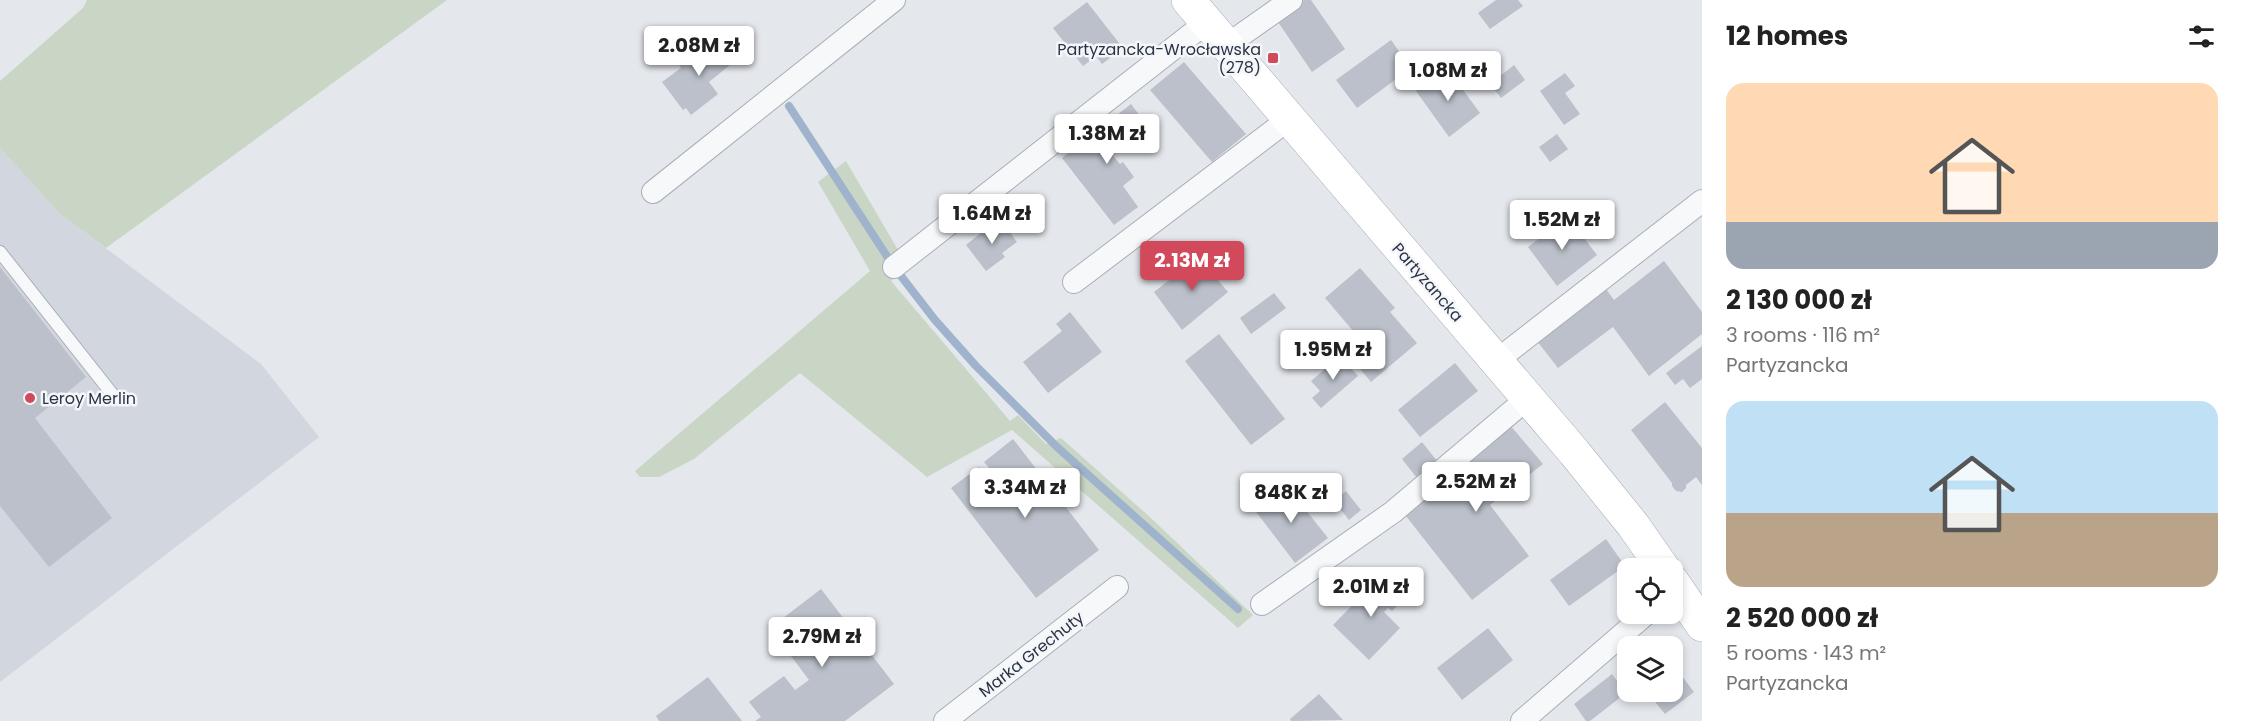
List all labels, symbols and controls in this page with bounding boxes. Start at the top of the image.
text: 12 homes [1726,18,1848,54]
icon: filters [2185,20,2218,53]
pin: 2.08M zł [637,26,761,77]
text: 2.08M zł [658,31,740,59]
place label: Partyzancka-Wrocławska (278) [1057,38,1261,79]
marker: Partyzancka-Wrocławska (278) [1266,51,1280,65]
pin: 1.08M zł [1386,51,1510,102]
text: 1.08M zł [1409,56,1487,84]
pin: 1.38M zł [1045,114,1169,165]
text: 1.38M zł [1068,119,1146,147]
icon: home [1918,122,2026,230]
pin: 1.64M zł [930,194,1054,245]
text: 1.64M zł [953,199,1031,227]
pin: 1.52M zł [1500,200,1624,251]
text: 1.52M zł [1524,205,1600,233]
street label: Partyzancka [1387,238,1468,327]
pin: 2.13M zł [1130,241,1254,292]
text: 2.13M zł [1154,246,1230,274]
text: 2 130 000 zł [1726,282,1872,318]
text: 3 rooms · 116 m² [1726,321,1880,349]
pin: 1.95M zł [1271,330,1395,381]
text: 1.95M zł [1294,335,1372,363]
text: Partyzancka [1726,351,1848,379]
place label: Leroy Merlin [42,387,136,410]
marker: Leroy Merlin [23,391,37,405]
icon: home [1918,440,2026,548]
pin: 2.52M zł [1414,462,1538,513]
text: 2.52M zł [1436,467,1516,495]
pin: 3.34M zł [963,468,1087,519]
text: 3.34M zł [984,473,1066,501]
pin: 848K zł [1236,473,1346,524]
text: 848K zł [1254,478,1328,506]
map controls [1617,558,1683,702]
button: locate [1617,558,1683,624]
pin: 2.01M zł [1309,567,1433,618]
text: 2.01M zł [1333,572,1409,600]
text: 2 520 000 zł [1726,600,1878,636]
street label: Marka Grechuty [974,606,1089,703]
pin: 2.79M zł [760,617,884,668]
text: 2.79M zł [783,622,862,650]
button: layers [1617,636,1683,702]
text: 5 rooms · 143 m² [1726,639,1886,667]
text: Partyzancka [1726,669,1848,697]

